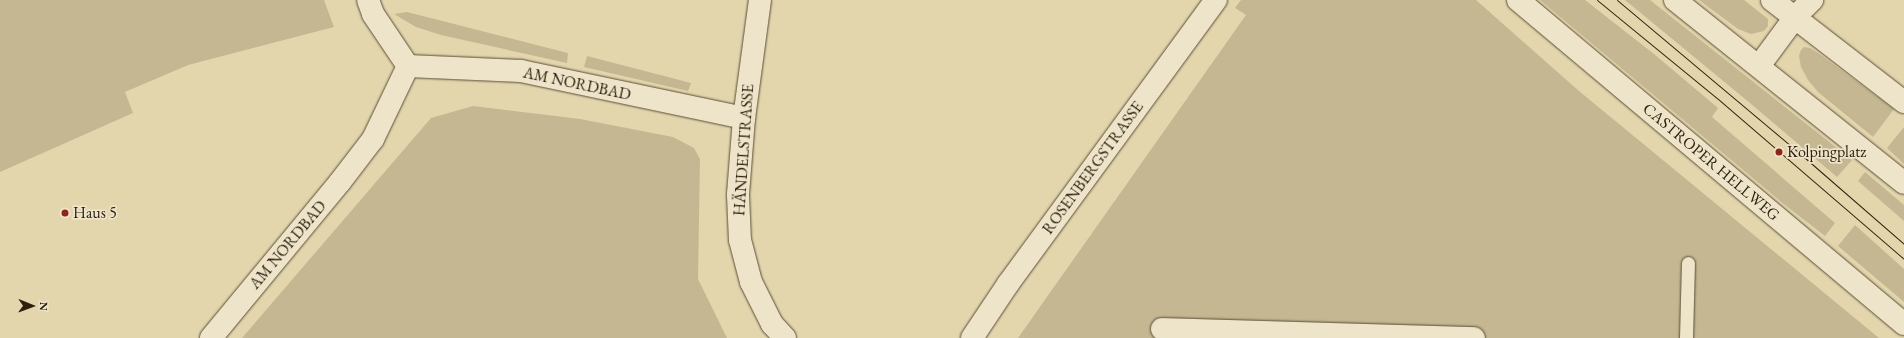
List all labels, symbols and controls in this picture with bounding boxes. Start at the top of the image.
street label: AM NORDBAD [521,63,633,105]
street label: HÄNDELSTRASSE [730,83,758,217]
street label: ROSENBERGSTRASSE [1038,98,1148,238]
street label: CASTROPER HELLWEG [1639,99,1783,225]
place label: Kolpingplatz [1787,142,1866,162]
marker: Kolpingplatz [1774,147,1784,157]
street label: AM NORDBAD [245,197,331,293]
place label: Haus 5 [73,203,117,223]
marker: Haus 5 [60,208,70,218]
north arrow [12,286,52,326]
text: N [37,302,51,311]

